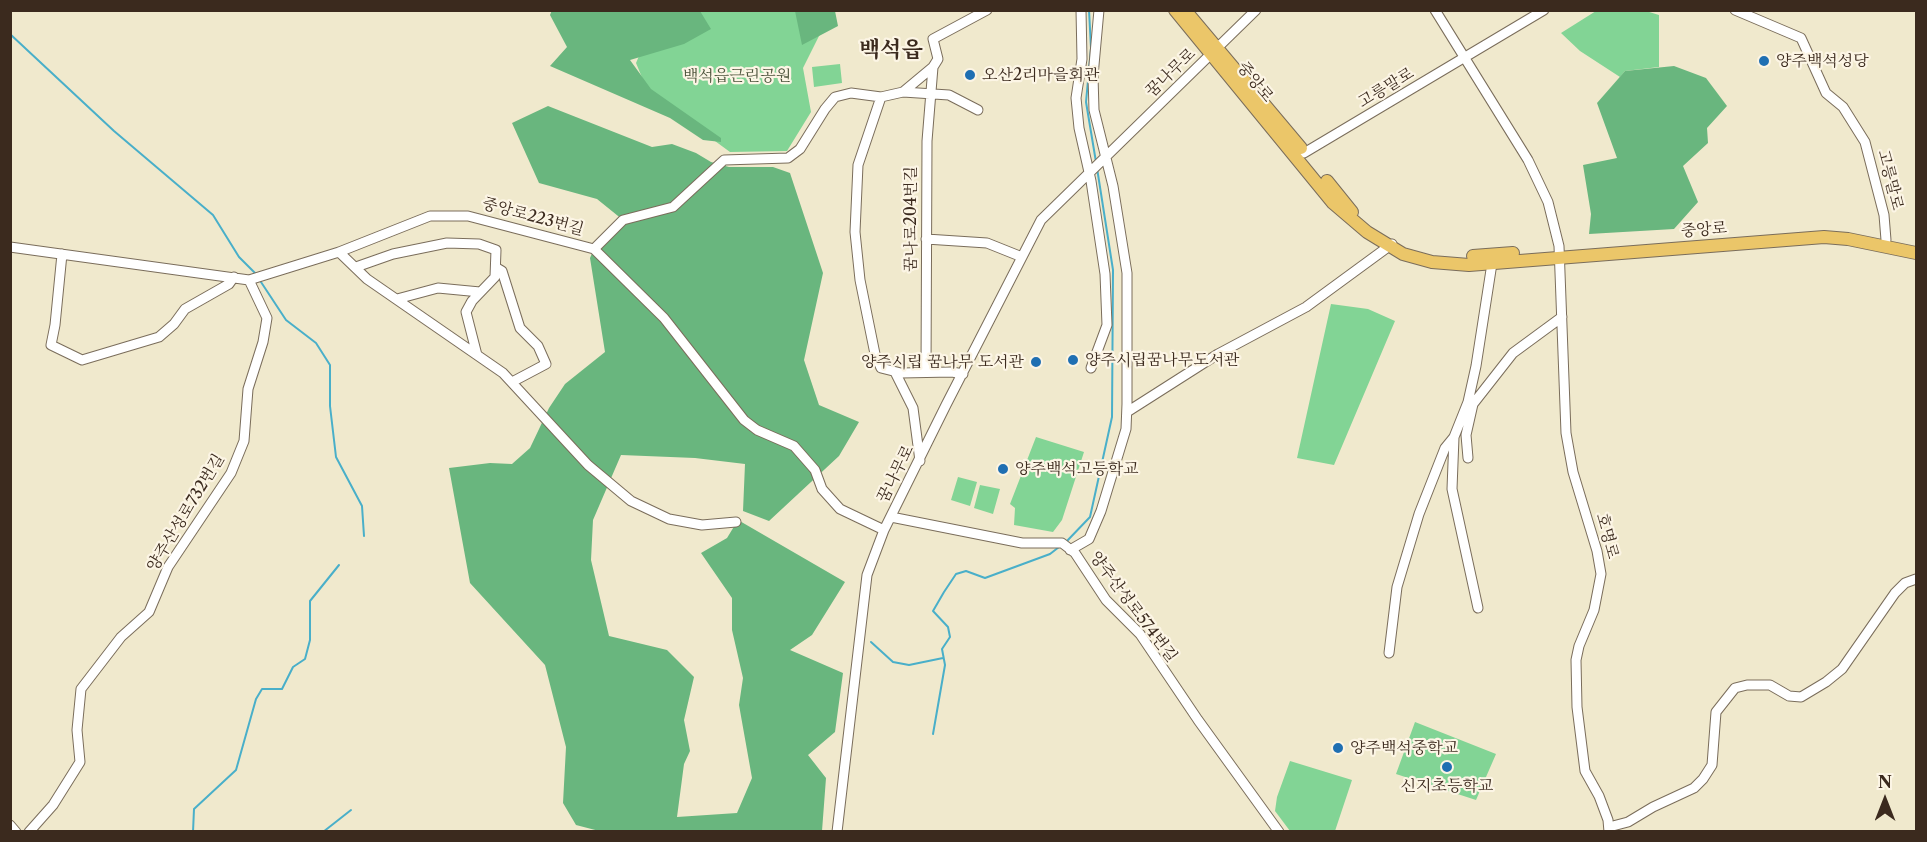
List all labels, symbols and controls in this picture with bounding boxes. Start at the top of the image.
district label: 백석읍 [859,38,923,64]
street label: 꿈나무로 [1142,45,1200,101]
place label: 양주백석성당 [1776,51,1869,71]
marker: 양주백석성당 [1757,54,1771,68]
street label: 중앙로 [1233,58,1277,106]
street label: 고릉말로 [1355,64,1417,112]
place label: 오산2리마을회관 [982,65,1099,85]
park label: 백석읍근린공원 [683,66,791,86]
marker: 오산2리마을회관 [963,68,977,82]
street label: 고릉말로 [1873,148,1907,212]
street label: 꿈나로204번길 [901,166,921,272]
street label: 중앙로223번길 [480,194,586,240]
street label: 중앙로 [1680,219,1728,241]
place label: 양주시립꿈나무도서관 [1085,350,1240,370]
place label: 양주시립 꿈나무 도서관 [861,352,1024,372]
marker: 양주시립꿈나무도서관 [1066,353,1080,367]
marker: 양주시립 꿈나무 도서관 [1029,355,1043,369]
street label: 꿈나무로 [874,442,918,506]
street label: 양주산성로732번길 [143,451,229,575]
place label: 양주백석고등학교 [1015,459,1139,479]
marker: 양주백석고등학교 [996,462,1010,476]
street label: 호명로 [1592,511,1622,561]
street label: 양주산성로574번길 [1085,548,1181,666]
place label: 양주백석중학교 [1350,738,1458,758]
marker: 양주백석중학교 [1331,741,1345,755]
marker: 신지초등학교 [1440,760,1454,774]
north arrow [1855,770,1915,830]
text: N [1878,772,1892,792]
place label: 신지초등학교 [1401,776,1493,796]

